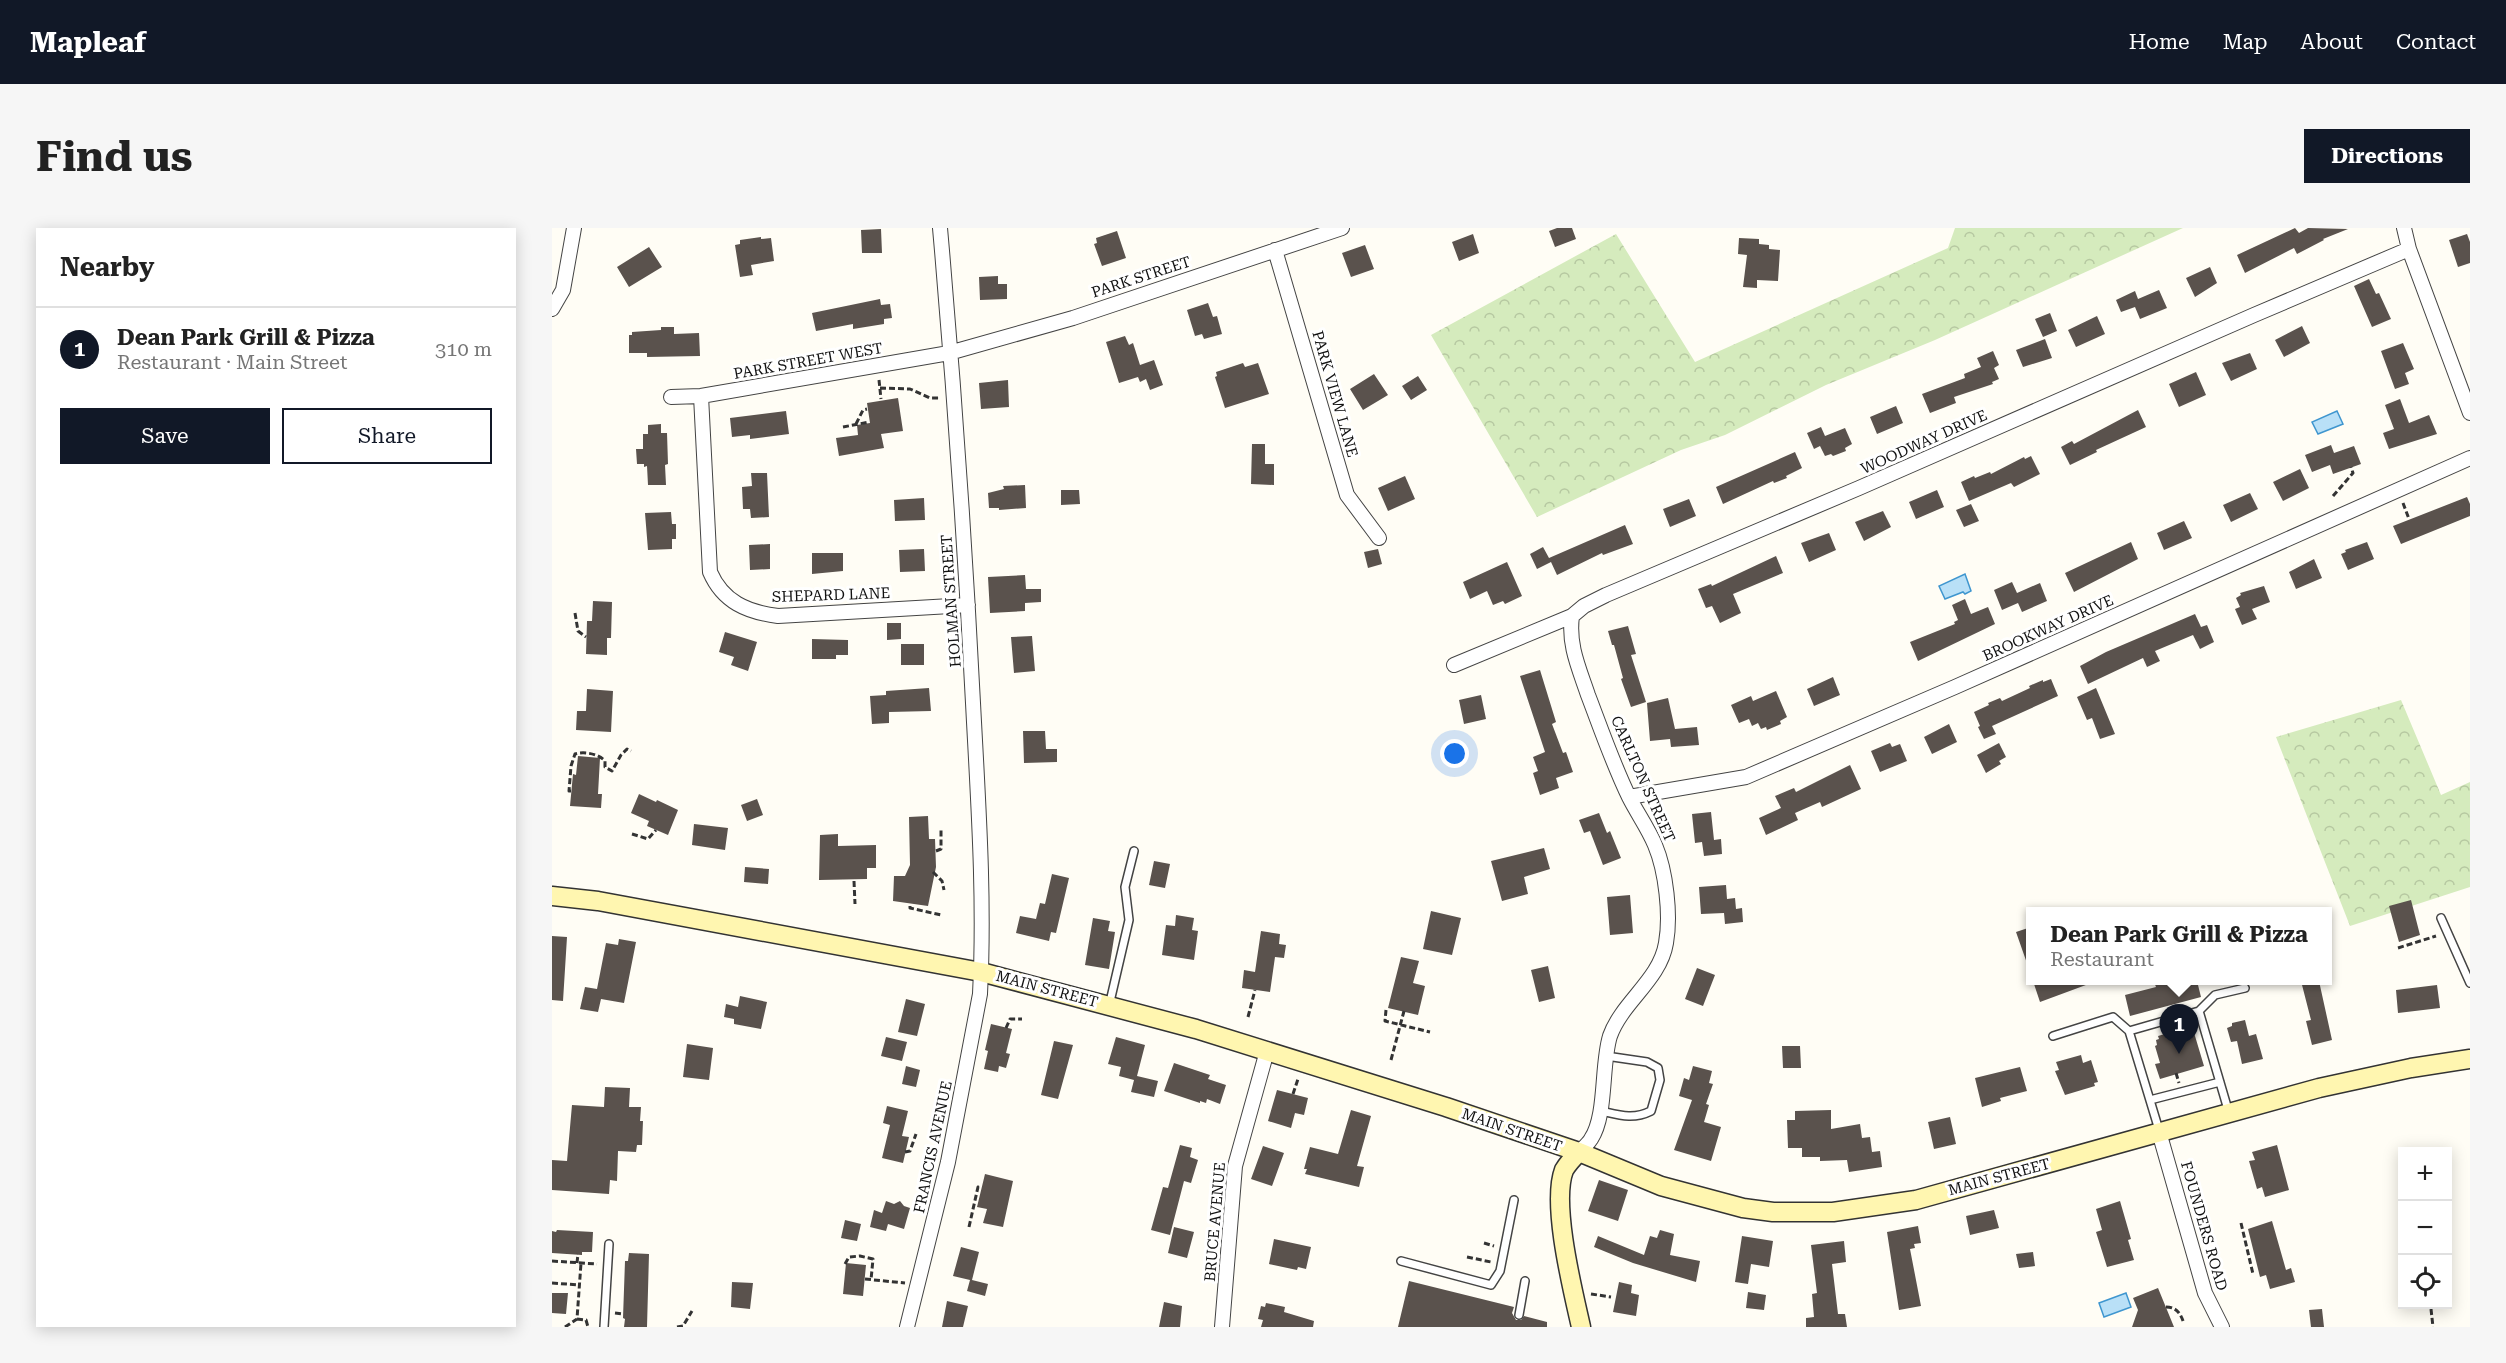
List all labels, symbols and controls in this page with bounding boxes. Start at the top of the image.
text: Mapleaf [30,26,146,59]
text: Home [2129,30,2190,54]
text: Map [2223,30,2268,54]
text: About [2301,30,2363,54]
text: Contact [2396,30,2476,54]
button: Directions [2304,129,2470,183]
text: Find us [36,132,193,181]
text: Nearby [60,252,154,282]
street label: PARK STREET [1089,252,1193,302]
text: Dean Park Grill & Pizza [117,325,375,350]
street label: PARK VIEW LANE [1308,329,1362,459]
text: 1 [74,337,85,361]
text: 310 m [435,337,492,361]
street label: PARK STREET WEST [732,339,884,383]
text: Restaurant · Main Street [117,350,347,374]
street label: WOODWAY DRIVE [1858,406,1990,478]
button: Save [60,408,270,464]
button: Share [282,408,492,464]
street label: HOLMAN STREET [937,534,965,668]
street label: SHEPARD LANE [772,584,890,606]
street label: BROOKWAY DRIVE [1980,591,2116,665]
street label: CARLTON STREET [1607,713,1679,845]
your location [1440,739,1469,768]
popup [2026,907,2332,985]
text: Dean Park Grill & Pizza [2050,922,2308,947]
text: Restaurant [2050,947,2154,971]
street label: MAIN STREET [994,967,1100,1011]
pin: 1 [2160,1004,2198,1054]
street label: FRANCIS AVENUE [910,1079,956,1215]
street label: MAIN STREET [1459,1104,1565,1156]
map controls [2398,1147,2452,1309]
button: + [2398,1147,2452,1201]
street label: MAIN STREET [1946,1155,2052,1199]
street label: FOUNDERS ROAD [2177,1159,2231,1293]
street label: BRUCE AVENUE [1201,1162,1229,1282]
button: − [2398,1201,2452,1255]
button: locate [2398,1255,2452,1309]

